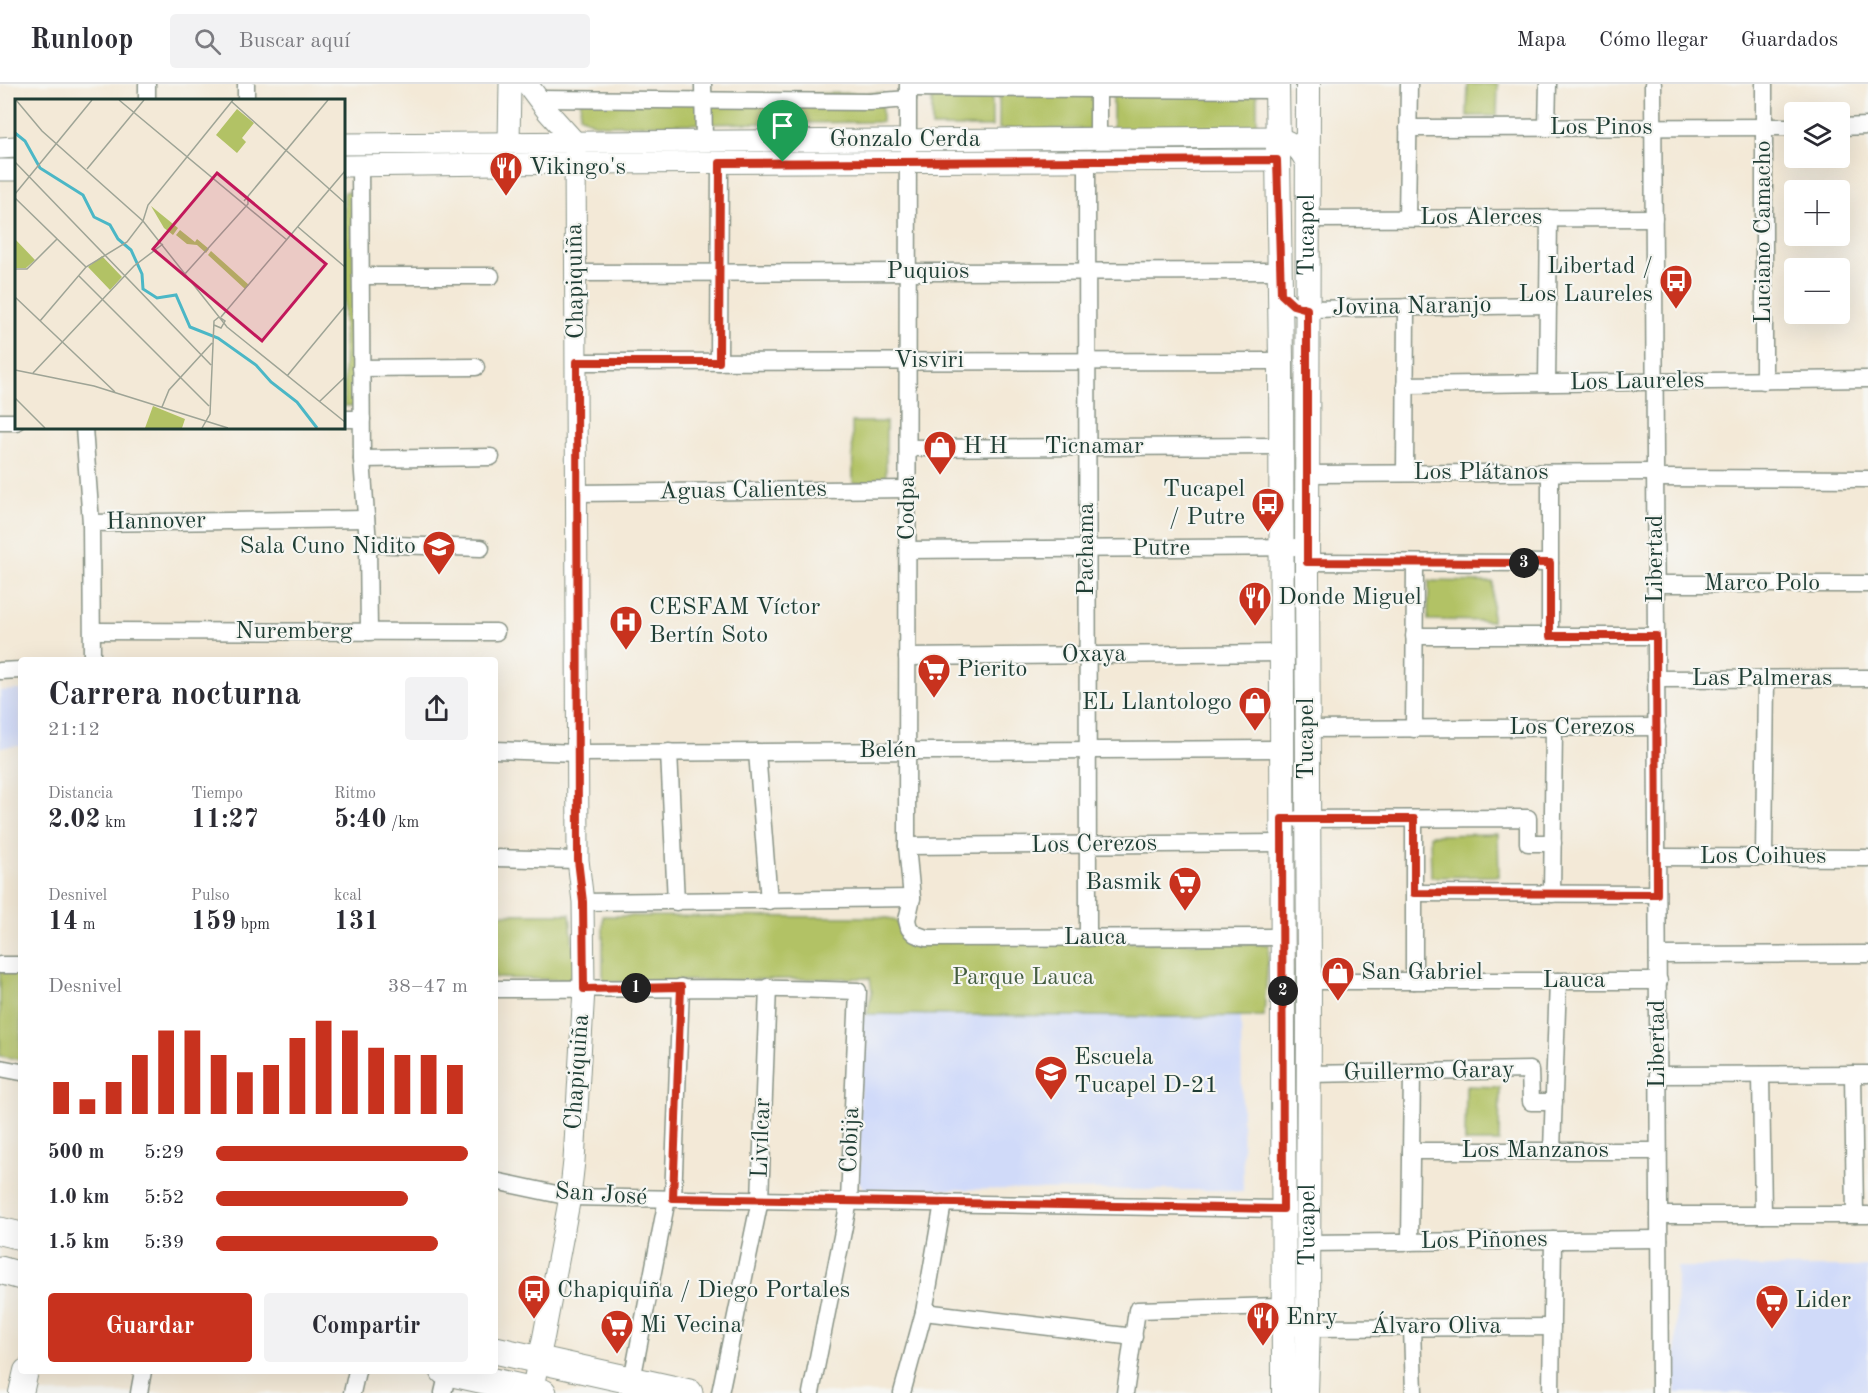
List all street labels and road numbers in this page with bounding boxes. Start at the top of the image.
street label: Los Pinos [1549,116,1653,140]
street label: Gonzalo Cerda [829,128,981,152]
street label: Luciano Camacho [1752,140,1776,324]
street label: Tucapel [1296,194,1320,276]
street label: Los Alerces [1420,206,1542,230]
street label: Chapiquiña [563,223,589,339]
street label: Puquios [887,260,969,284]
street label: Jovina Naranjo [1332,294,1492,320]
street label: Visviri [894,349,964,373]
street label: Los Laureles [1569,369,1705,395]
street label: Ticnamar [1044,435,1144,459]
street label: Los Plátanos [1413,461,1549,485]
street label: Codpa [896,475,920,540]
street label: Aguas Calientes [659,478,827,504]
street label: Pachama [1075,502,1099,596]
street label: Hannover [106,509,206,535]
street label: Libertad [1644,515,1668,603]
street label: Putre [1132,537,1190,561]
street label: Marco Polo [1704,572,1820,596]
street label: Nuremberg [235,620,353,644]
street label: Oxaya [1062,642,1127,668]
street label: Las Palmeras [1692,667,1832,691]
street label: Tucapel [1295,698,1319,780]
street label: Los Cerezos [1509,716,1635,740]
street label: Belén [859,739,917,763]
street label: Los Cerezos [1031,832,1157,858]
street label: Los Coihues [1700,845,1826,869]
street label: Lauca [1063,926,1127,950]
street label: Lauca [1542,969,1606,993]
street label: Libertad [1646,1000,1670,1088]
street label: Chapiquiña [562,1013,594,1131]
street label: Guillermo Garay [1343,1059,1515,1085]
street label: Livílcar [749,1097,775,1179]
street label: Cobija [838,1106,864,1174]
street label: Los Manzanos [1461,1139,1609,1163]
street label: San José [554,1180,648,1210]
street label: Tucapel [1296,1184,1320,1266]
street label: Los Piñones [1420,1228,1548,1254]
street label: Álvaro Oliva [1371,1311,1501,1339]

